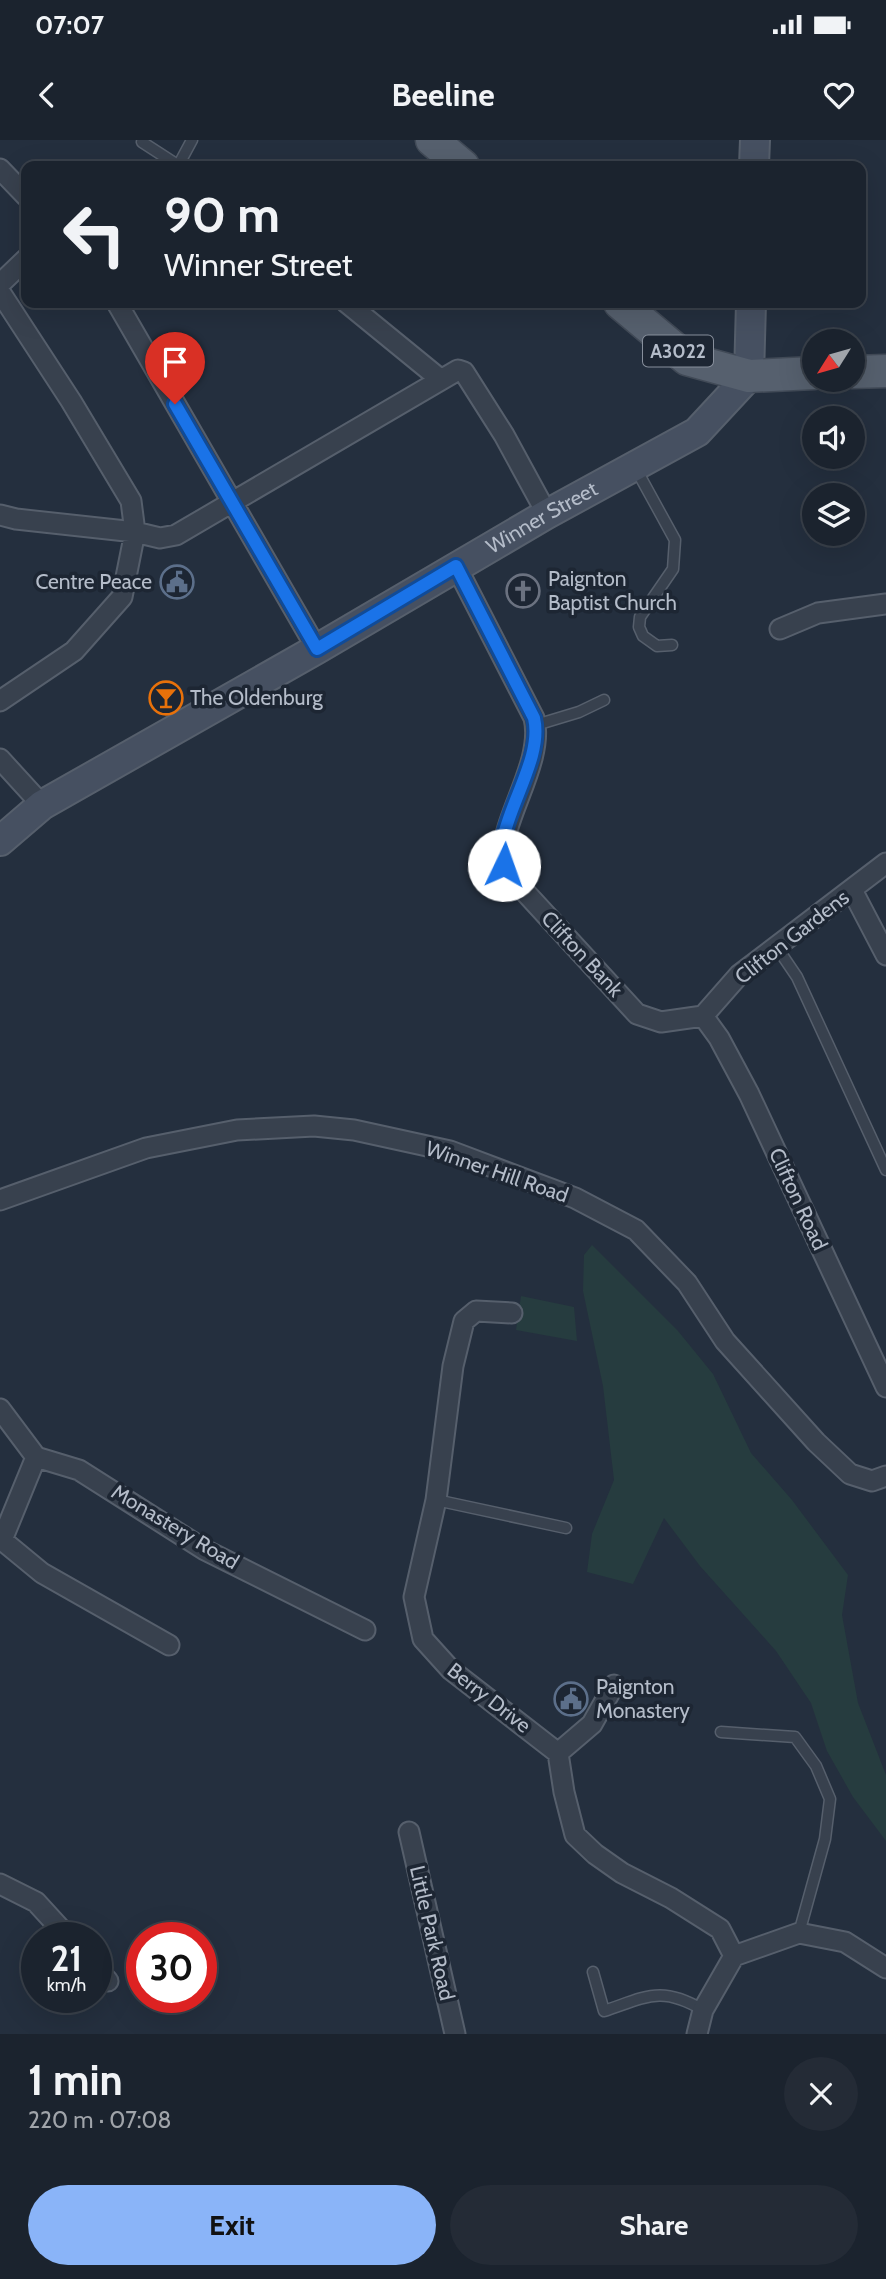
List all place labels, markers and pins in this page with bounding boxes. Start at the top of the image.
pin [145,332,205,404]
public building icon: Centre Peace [158,563,196,601]
place label: Paignton Baptist Church [548,566,677,615]
place label: Centre Peace [35,569,152,594]
church icon: Paignton Baptist Church [504,572,542,610]
bar icon: The Oldenburg [147,679,185,717]
place label: The Oldenburg [190,685,323,710]
place label: Paignton Monastery [596,1674,690,1723]
public building icon: Paignton Monastery [552,1680,590,1718]

